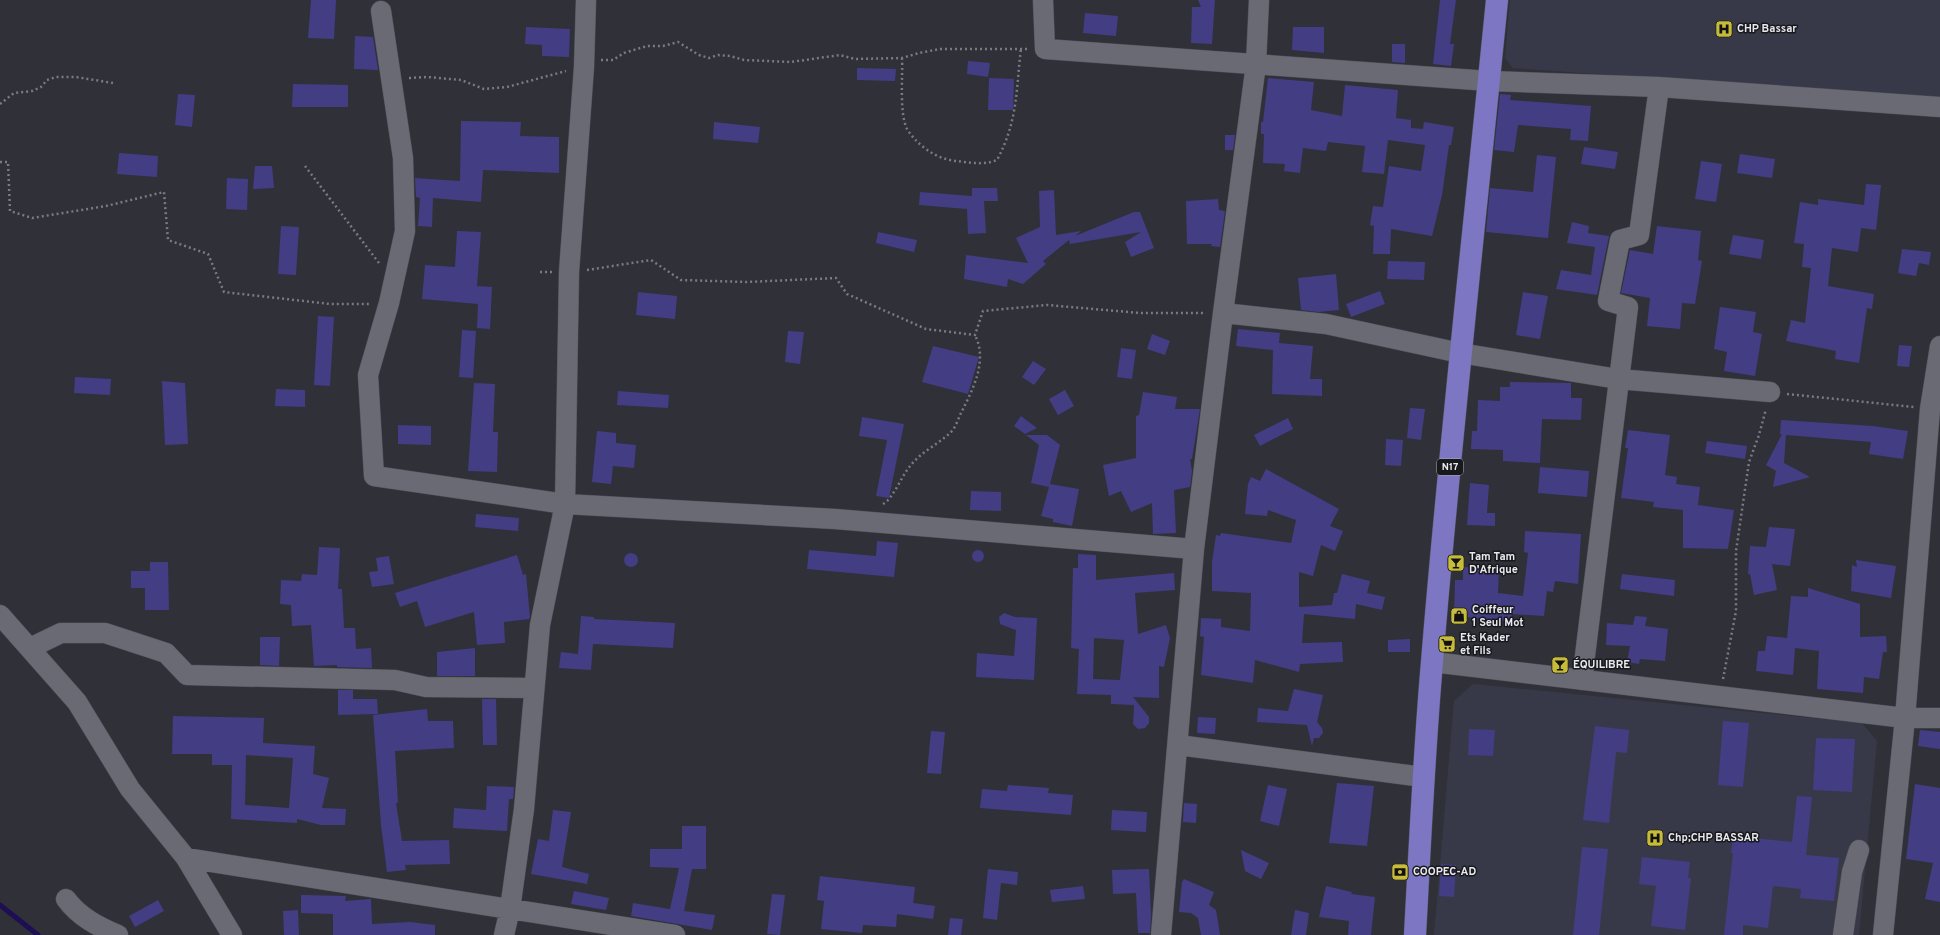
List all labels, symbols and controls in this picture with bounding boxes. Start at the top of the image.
hospital icon: CHP Bassar [1714,19,1734,39]
place label: CHP Bassar [1737,22,1797,36]
road number: N17 [1437,459,1463,475]
place label: Tam Tam D'Afrique [1469,550,1518,577]
bar icon: Tam Tam D'Afrique [1446,553,1466,573]
place label: Coiffeur 1 Seul Mot [1472,603,1524,630]
shop icon: Coiffeur 1 Seul Mot [1449,606,1469,626]
place label: Ets Kader et Fils [1460,631,1510,658]
supermarket icon: Ets Kader et Fils [1437,634,1457,654]
bar icon: ÉQUILIBRE [1550,655,1570,675]
place label: ÉQUILIBRE [1573,657,1630,672]
hospital icon: Chp;CHP BASSAR [1645,828,1665,848]
place label: Chp;CHP BASSAR [1668,831,1759,845]
bank icon: COOPEC-AD [1390,862,1410,882]
place label: COOPEC-AD [1413,865,1476,879]

